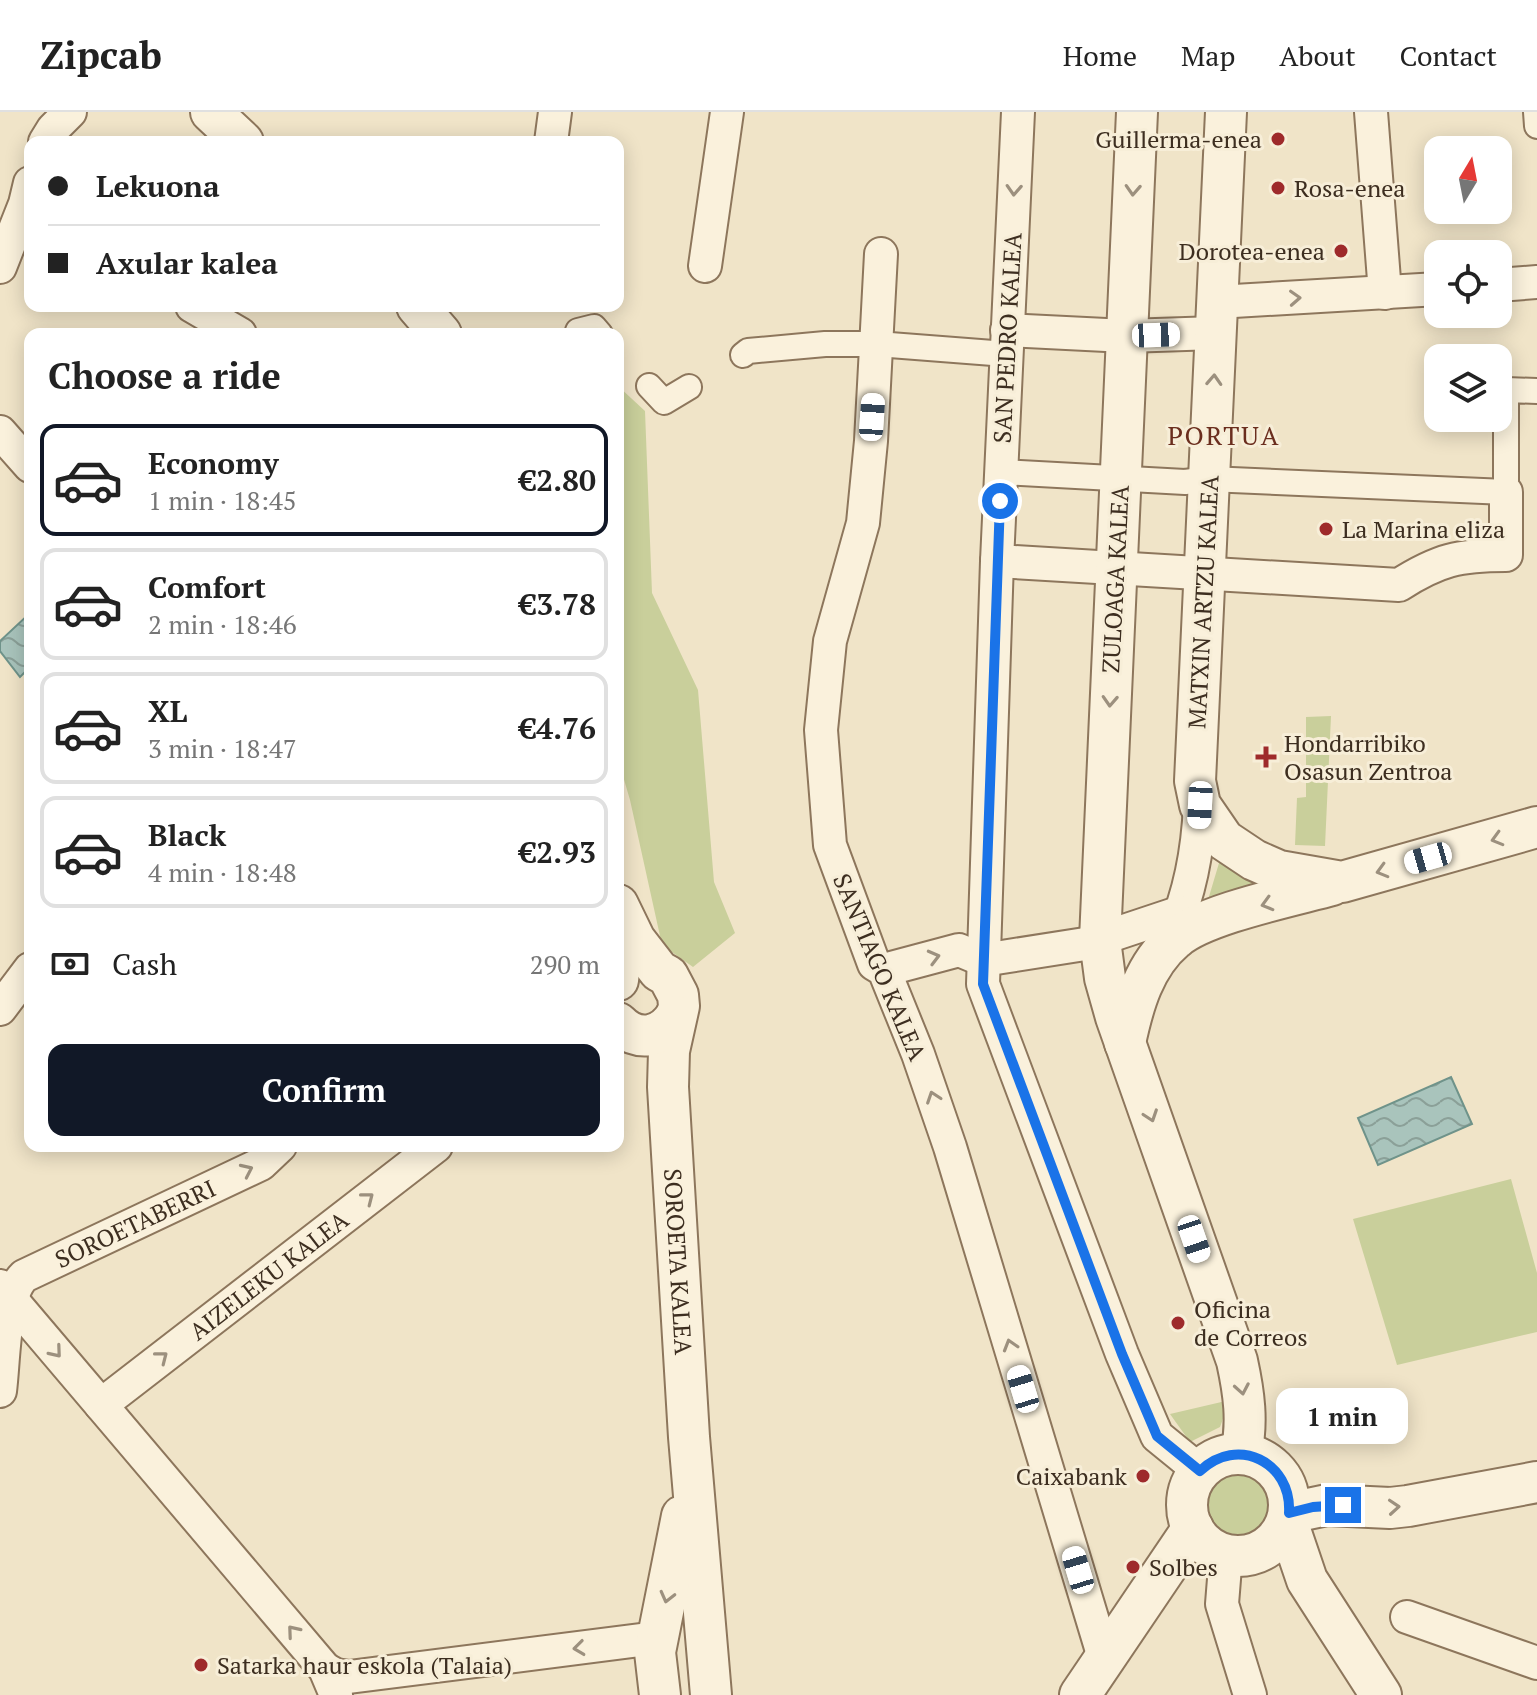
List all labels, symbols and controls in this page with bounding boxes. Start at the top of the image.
text: Zipcab [40,30,162,80]
text: Home [1063,37,1137,74]
text: Map [1181,37,1235,74]
text: About [1279,37,1356,74]
text: Contact [1400,37,1497,74]
place label: Guillerma-enea [1095,123,1262,155]
marker: Guillerma-enea [1269,130,1287,148]
north arrow [1424,136,1512,224]
map controls [1424,136,1512,432]
text: Lekuona [96,166,220,206]
place label: Rosa-enea [1294,172,1405,204]
marker: Rosa-enea [1269,179,1287,197]
one-way arrow [1006,184,1023,197]
one-way arrow [1125,184,1142,197]
street label: SAN PEDRO KALEA [986,231,1029,444]
place label: Dorotea-enea [1179,235,1325,267]
button: locate [1424,240,1512,328]
marker: Dorotea-enea [1332,242,1350,260]
text: Axular kalea [96,243,278,283]
one-way arrow [1289,290,1302,307]
car [1132,322,1180,348]
button: layers [1424,344,1512,432]
text: Choose a ride [48,352,281,399]
one-way arrow [1205,373,1222,386]
car [858,392,886,442]
district label: PORTUA [1168,418,1280,452]
text: Economy [148,443,279,483]
icon: car [52,444,124,516]
text: €2.80 [519,460,596,500]
street label: MATXIN ARTZU KALEA [1180,474,1226,730]
text: 1 min · 18:45 [148,483,297,517]
route start [982,483,1018,519]
street label: ZULOAGA KALEA [1094,484,1136,674]
place label: La Marina eliza [1342,513,1505,545]
marker: La Marina eliza [1317,520,1335,538]
text: Comfort [148,567,266,607]
icon: car [52,568,124,640]
text: €3.78 [519,584,596,624]
text: 2 min · 18:46 [148,607,297,641]
text: XL [148,691,187,731]
icon: car [52,692,124,764]
one-way arrow [1101,695,1118,708]
text: €4.76 [519,708,596,748]
place label: Hondarribiko Osasun Zentroa [1284,727,1452,787]
text: 3 min · 18:47 [148,731,297,765]
marker: Hondarribiko Osasun Zentroa [1255,746,1277,768]
car [1187,780,1213,830]
text: Black [148,815,226,855]
icon: car [52,816,124,888]
one-way arrow [1490,829,1504,846]
text: €2.93 [519,832,596,872]
car [1402,840,1454,876]
text: 4 min · 18:48 [148,855,297,889]
one-way arrow [1375,862,1389,878]
street label: SANTIAGO KALEA [826,869,934,1066]
one-way arrow [1260,894,1274,911]
icon: cash [48,942,92,986]
text: Cash [112,944,177,984]
text: 290 m [530,947,600,981]
one-way arrow [926,949,940,966]
button: Confirm [48,1044,600,1136]
one-way arrow [926,1090,942,1104]
one-way arrow [1141,1108,1157,1122]
one-way arrow [239,1164,254,1180]
street label: SOROETA KALEA [657,1168,700,1356]
street label: SOROETABERRI [50,1172,221,1275]
one-way arrow [359,1194,374,1208]
street label: AIZELEKU KALEA [183,1203,355,1347]
car [1175,1212,1213,1266]
place label: Oficina de Correos [1194,1293,1308,1353]
marker: Oficina de Correos [1169,1314,1187,1332]
one-way arrow [1003,1338,1019,1352]
one-way arrow [46,1342,61,1357]
one-way arrow [153,1352,168,1366]
car [1005,1363,1041,1415]
one-way arrow [1233,1382,1250,1396]
callout: 1 min [1277,1389,1409,1445]
text: 1 min [1306,1399,1378,1433]
place label: Caixabank [1016,1460,1128,1492]
marker: Caixabank [1134,1467,1152,1485]
route end [1325,1487,1361,1523]
one-way arrow [1388,1499,1401,1516]
car [1060,1544,1096,1596]
place label: Solbes [1149,1551,1218,1583]
marker: Solbes [1124,1558,1142,1576]
one-way arrow [660,1589,677,1603]
one-way arrow [288,1626,303,1641]
one-way arrow [572,1639,585,1656]
place label: Satarka haur eskola (Talaia) [217,1649,512,1681]
marker: Satarka haur eskola (Talaia) [192,1656,210,1674]

